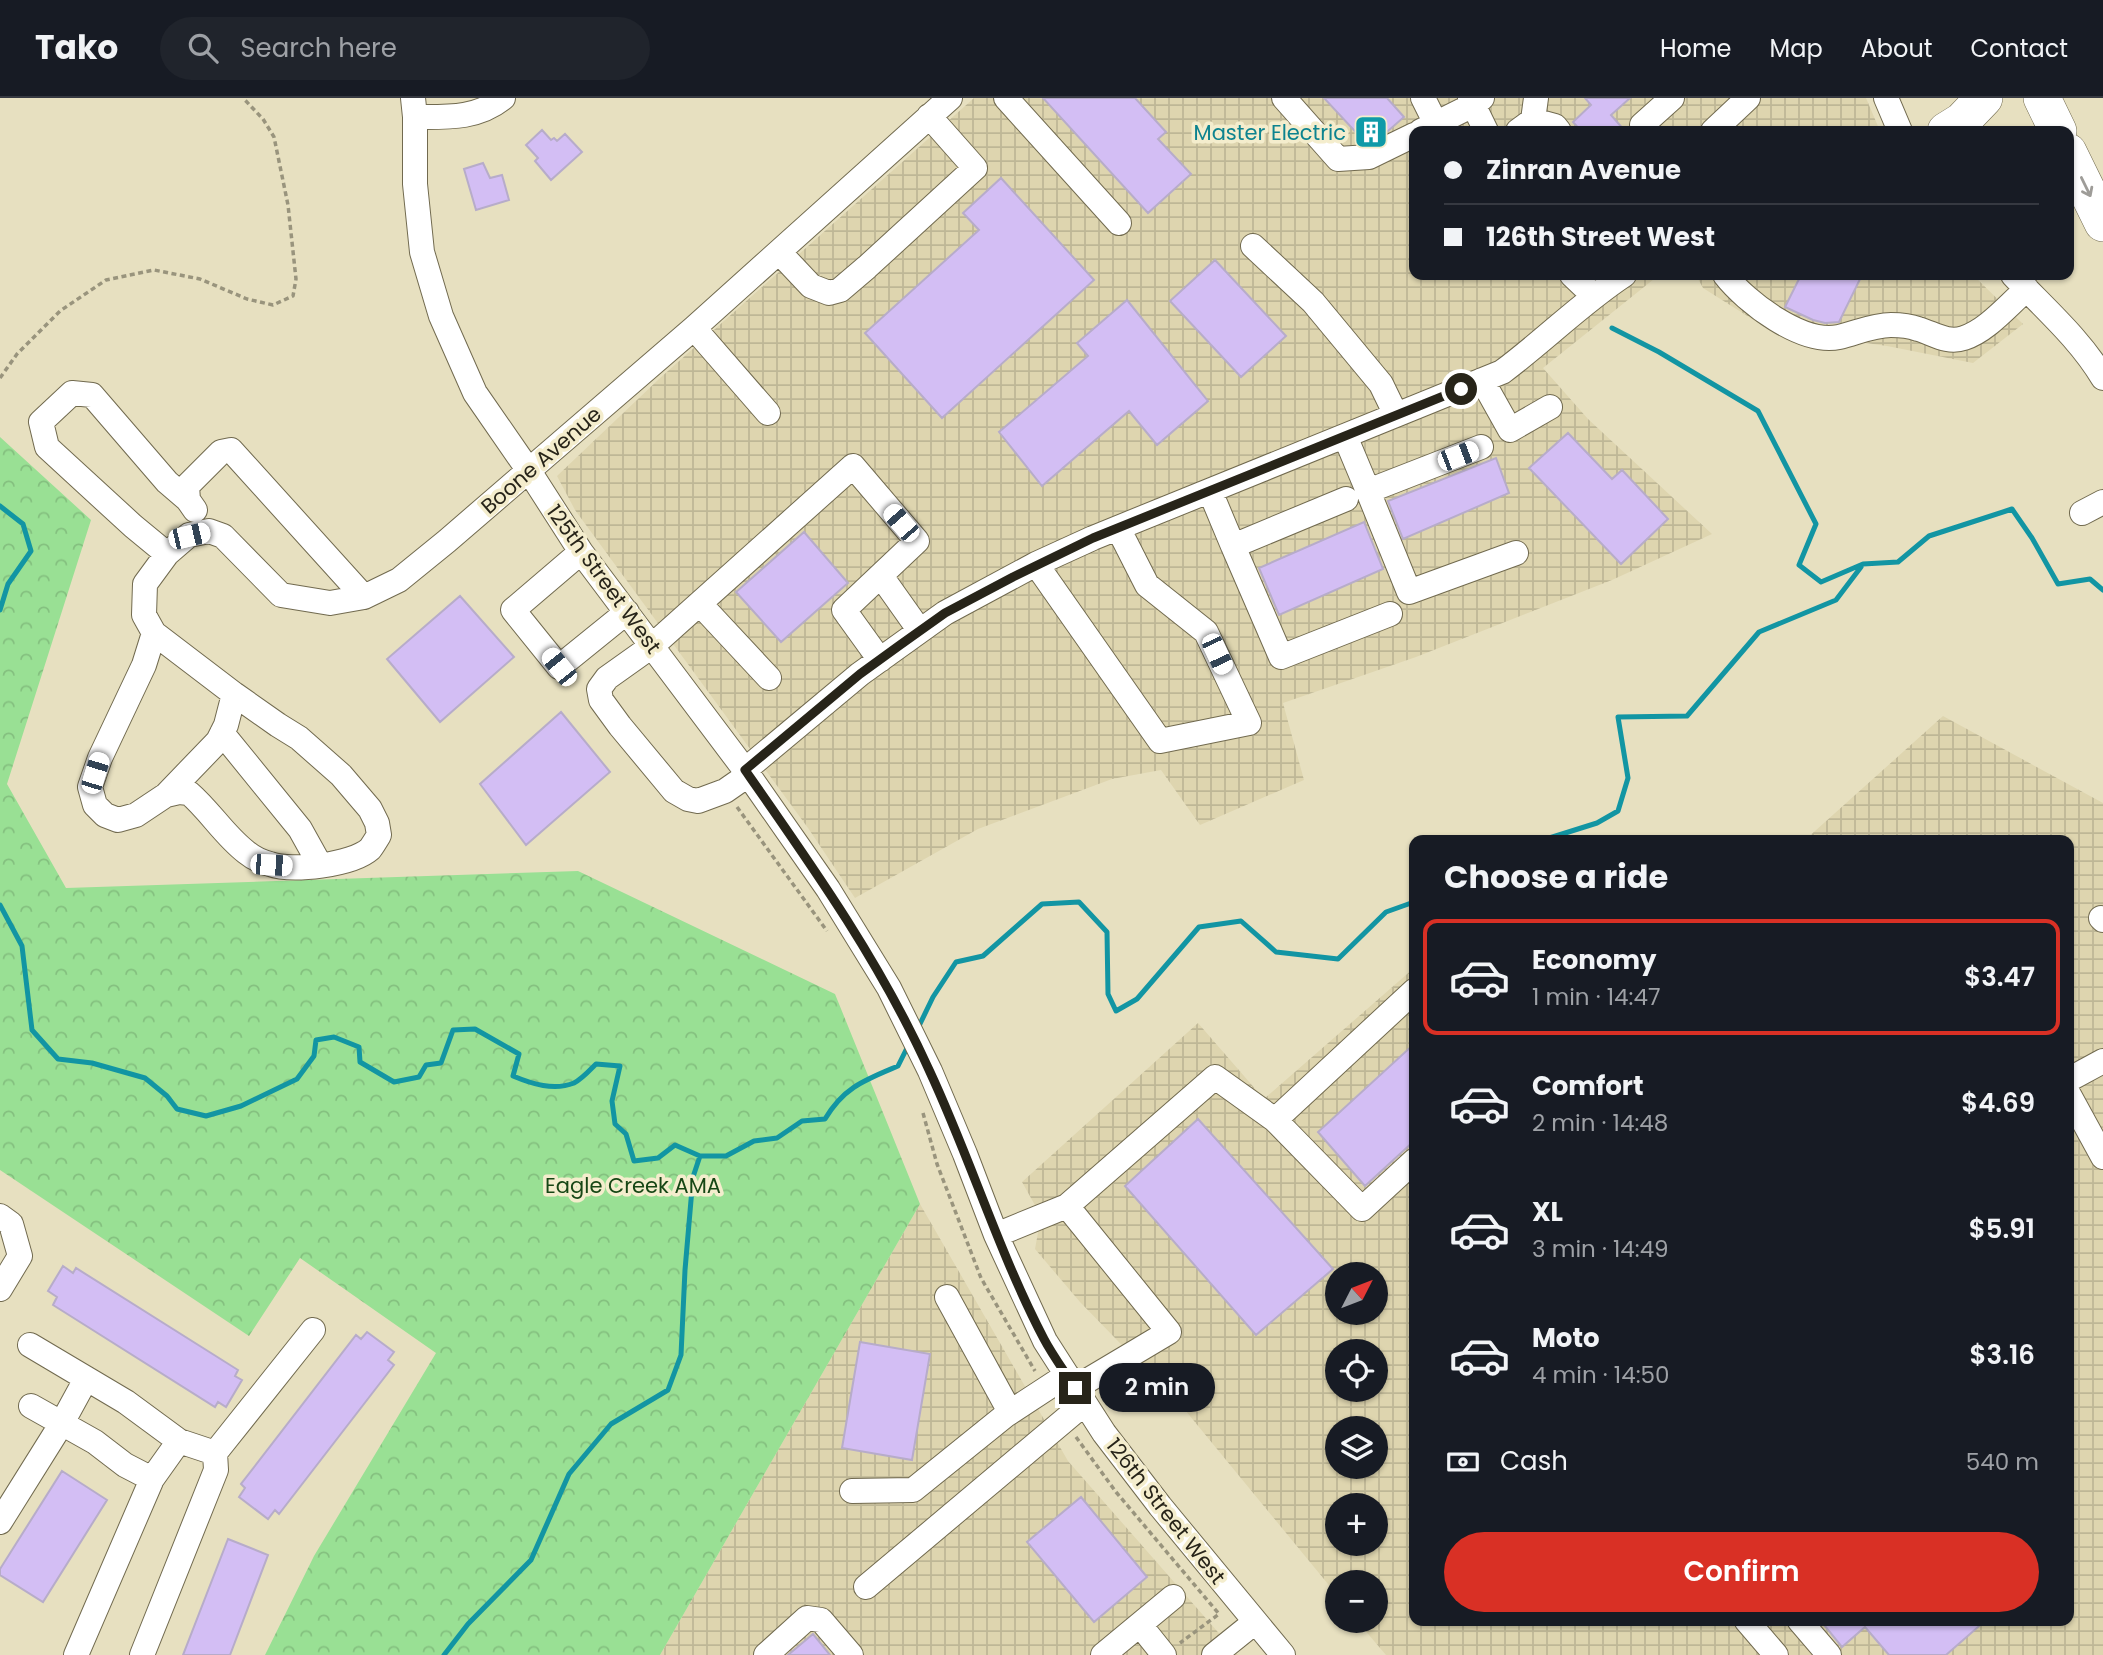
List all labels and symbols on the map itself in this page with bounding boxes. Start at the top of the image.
building icon: Master Electric [1352,113,1390,151]
place label: Master Electric [1194,118,1346,147]
one-way arrow [2079,176,2093,197]
route start [1445,373,1477,405]
street label: Boone Avenue [475,400,607,520]
car [1435,439,1482,473]
street label: 125th Street West [540,499,668,659]
car [880,500,923,546]
car [167,521,212,551]
car [1199,631,1236,677]
car [538,644,581,690]
car [79,750,112,796]
car [250,853,293,877]
park label: Eagle Creek AMA [545,1171,721,1200]
north arrow [1325,1262,1388,1325]
callout: 2 min [1100,1364,1215,1412]
route end [1059,1372,1091,1404]
street label: 126th Street West [1100,1432,1232,1590]

